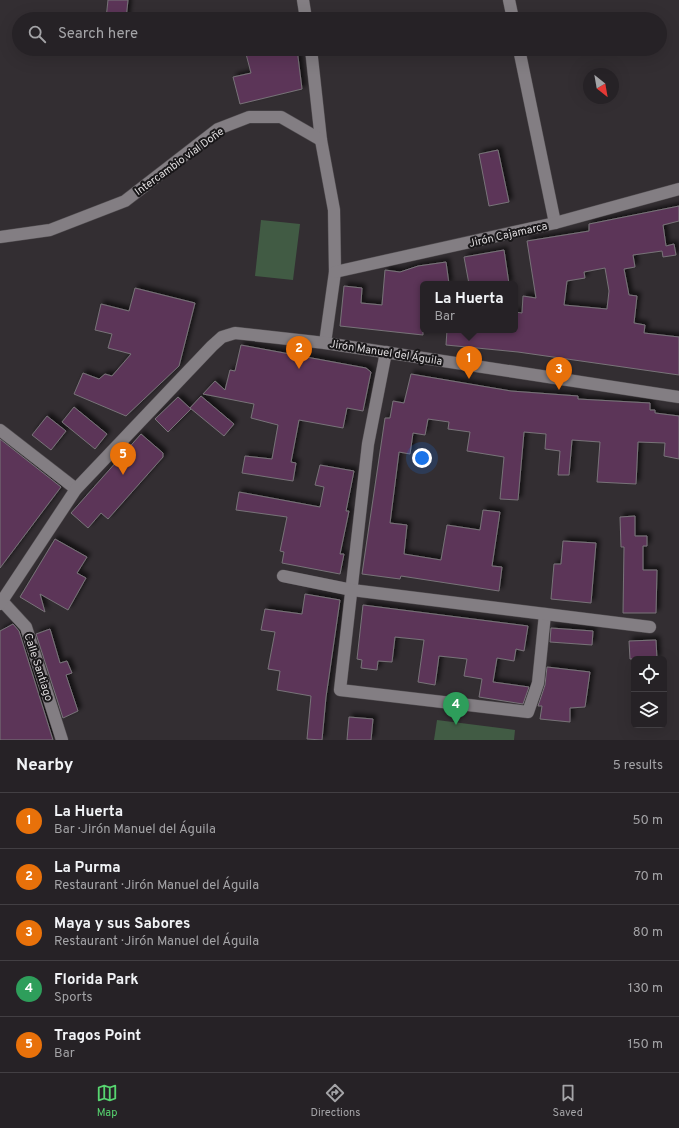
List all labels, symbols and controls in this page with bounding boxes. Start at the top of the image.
search box [12,12,667,56]
icon: search [26,23,48,45]
text: Search here [58,25,138,44]
north arrow [583,68,619,104]
street label: Intercambio vial Doñe [132,125,227,199]
street label: Jirón Cajamarca [468,219,549,251]
popup [420,281,518,333]
text: La Huerta [434,290,504,309]
text: Bar [434,309,455,325]
pin: 2 [286,336,312,369]
street label: Jirón Manuel del Águila [328,336,444,369]
pin: 1 [456,346,482,379]
pin: 3 [546,357,572,390]
pin: 5 [110,442,136,475]
your location [412,448,432,468]
street label: Calle Santiago [20,632,56,703]
map controls [631,656,667,728]
button: locate [631,656,667,692]
pin: 4 [443,692,469,725]
button: layers [631,692,667,728]
text: Nearby [16,755,73,777]
text: 5 results [613,758,663,774]
text: La Huerta [54,803,123,822]
text: 1 [26,813,32,829]
text: 50 m [633,813,663,829]
text: Bar · Jirón Manuel del Águila [54,822,216,838]
text: La Purma [54,859,121,878]
text: 2 [25,869,33,885]
text: 70 m [634,869,663,885]
text: Restaurant · Jirón Manuel del Águila [54,878,259,894]
text: Maya y sus Sabores [54,915,190,934]
text: 3 [25,925,33,941]
text: 80 m [633,925,663,941]
text: Restaurant · Jirón Manuel del Águila [54,934,259,950]
text: Florida Park [54,971,139,990]
text: 4 [25,981,33,997]
text: 130 m [628,981,663,997]
text: Sports [54,990,93,1006]
text: Tragos Point [54,1027,141,1046]
text: 5 [25,1037,33,1053]
text: 150 m [628,1037,663,1053]
text: Bar [54,1046,75,1062]
tab: Map [96,1082,118,1120]
tab: Directions [310,1082,360,1120]
tab: Saved [553,1082,583,1120]

